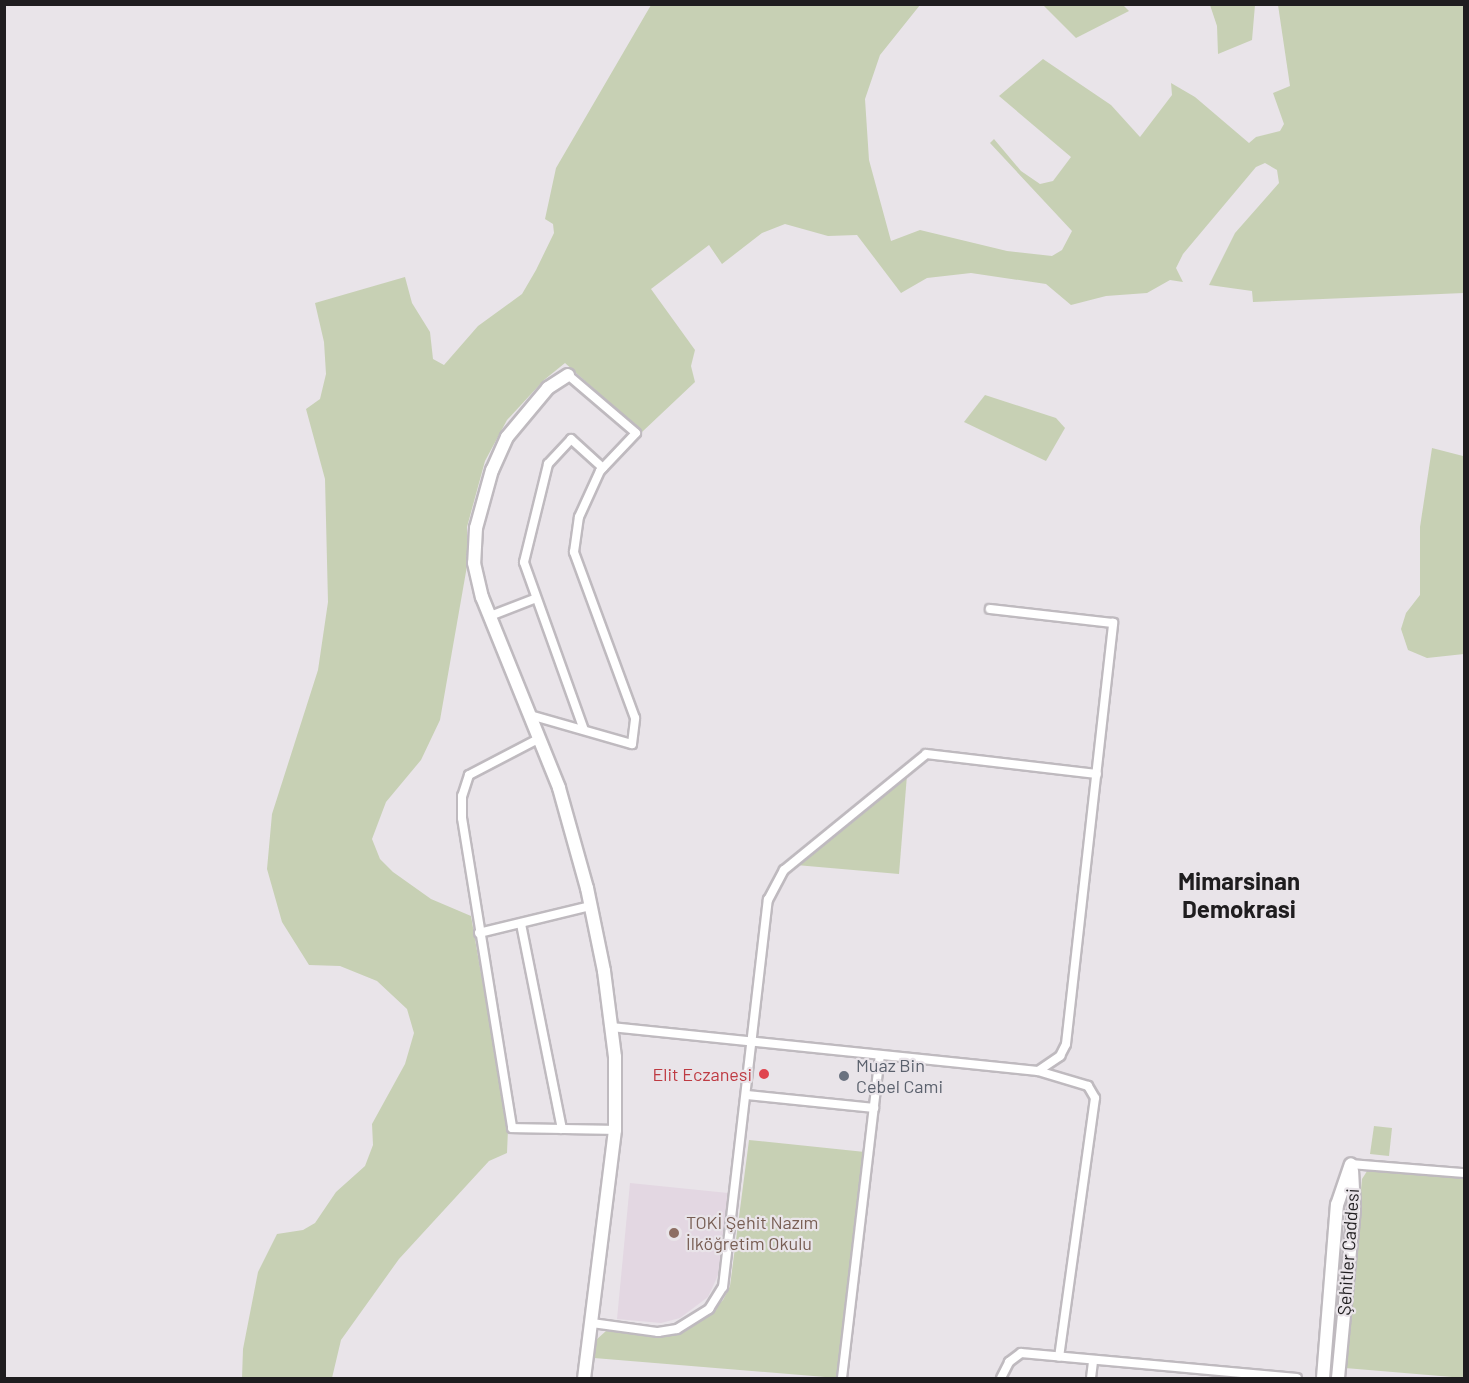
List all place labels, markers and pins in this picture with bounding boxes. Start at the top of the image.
place label: Muaz Bin Cebel Cami [856,1055,943,1098]
place label: Elit Eczanesi [652,1063,752,1085]
marker: Elit Eczanesi [757,1067,771,1081]
marker: Muaz Bin Cebel Cami [837,1069,851,1083]
place label: TOKİ Şehit Nazım İlköğretim Okulu [686,1212,818,1254]
marker: TOKİ Şehit Nazım İlköğretim Okulu [667,1226,681,1240]

